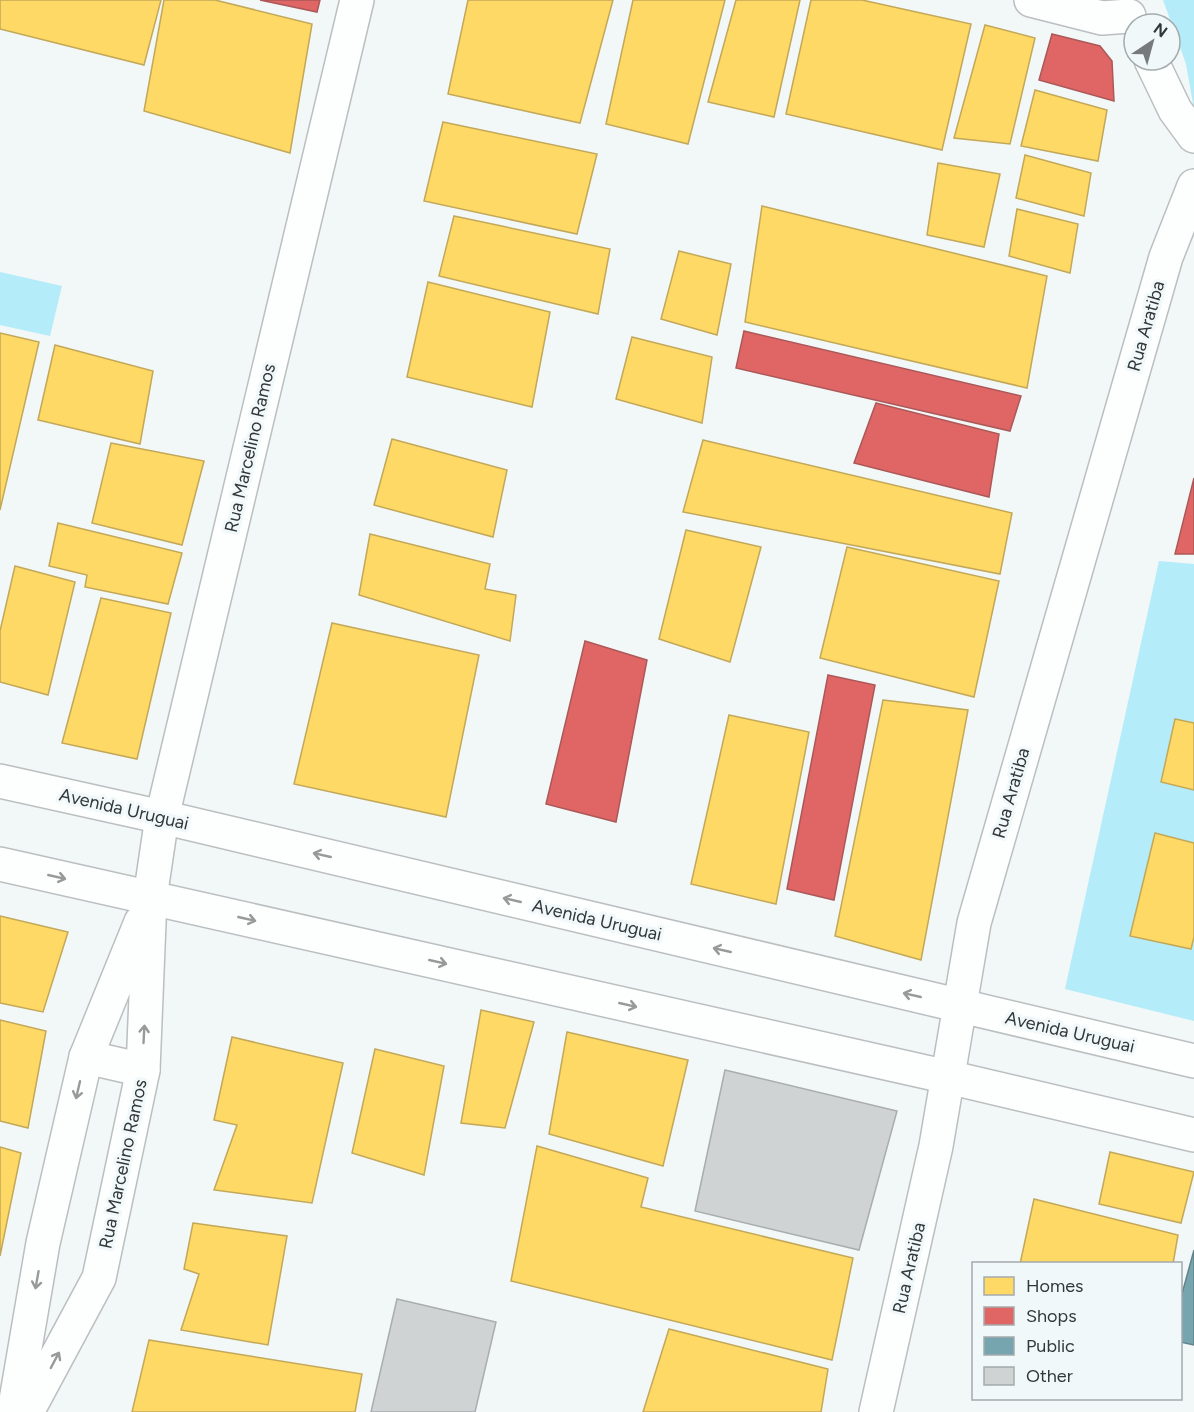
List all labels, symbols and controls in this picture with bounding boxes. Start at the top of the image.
north arrow [1122,12,1182,72]
text: N [1150,19,1171,42]
street label: Rua Aratiba [1123,278,1169,374]
street label: Rua Marcelino Ramos [220,361,280,535]
street label: Rua Aratiba [988,745,1034,841]
street label: Avenida Uruguai [57,783,191,835]
one-way arrow [313,849,332,861]
one-way arrow [47,872,66,883]
one-way arrow [503,894,522,906]
street label: Avenida Uruguai [530,894,664,946]
one-way arrow [238,914,257,926]
one-way arrow [713,944,733,955]
one-way arrow [427,957,447,968]
one-way arrow [903,989,922,1000]
one-way arrow [618,1000,637,1011]
street label: Avenida Uruguai [1003,1006,1137,1058]
one-way arrow [139,1024,150,1044]
street label: Rua Marcelino Ramos [94,1077,152,1251]
one-way arrow [72,1080,84,1099]
street label: Rua Aratiba [888,1220,930,1316]
legend [972,1262,1182,1400]
one-way arrow [31,1270,42,1290]
text: Homes [1026,1275,1084,1297]
text: Shops [1026,1305,1077,1327]
text: Public [1026,1335,1075,1357]
one-way arrow [50,1352,61,1370]
text: Other [1026,1365,1073,1387]

